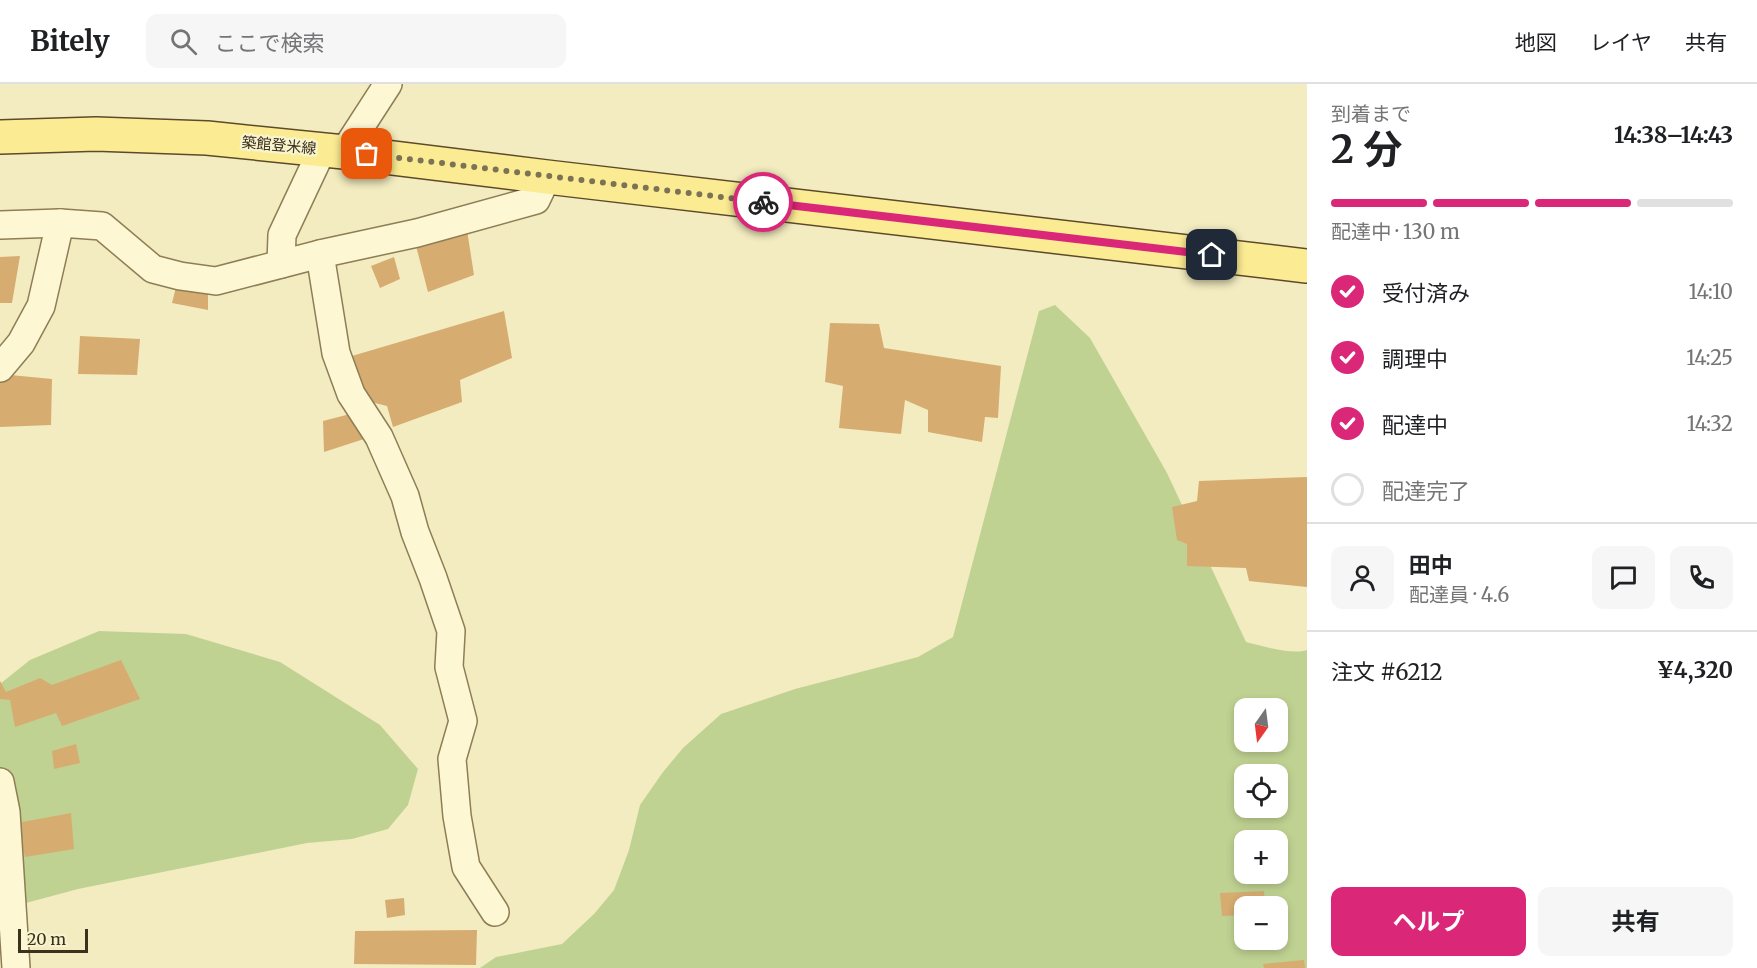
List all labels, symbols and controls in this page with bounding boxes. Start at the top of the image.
search box [146,14,566,68]
text: Bitely [30,23,110,59]
icon: search [167,25,200,58]
text: ここで検索 [215,29,325,57]
text: 地図 [1515,29,1557,56]
text: レイヤ [1590,29,1652,56]
text: 共有 [1685,29,1727,56]
text: 到着まで [1331,101,1411,126]
text: 14:38–14:43 [1614,121,1733,149]
text: 2 分 [1331,125,1402,174]
pin [341,128,392,179]
street label: 築館登米線 [241,132,317,158]
icon: bag [350,137,383,170]
courier [733,172,793,232]
icon: bike [747,186,780,219]
text: 配達中 · 130 m [1331,219,1460,244]
pin [1186,229,1237,280]
icon: home [1195,238,1228,271]
icon: check [1331,275,1364,308]
text: 受付済み [1382,279,1470,307]
text: 14:10 [1689,279,1733,304]
icon: check [1331,341,1364,374]
text: 調理中 [1382,345,1448,373]
text: 14:25 [1686,345,1733,370]
icon: check [1331,407,1364,440]
text: 配達中 [1382,411,1448,439]
text: 14:32 [1687,411,1733,436]
text: 配達完了 [1382,477,1470,505]
button: person [1331,546,1394,609]
button: chat [1592,546,1655,609]
button: phone [1670,546,1733,609]
text: 田中 [1409,551,1453,579]
text: 配達員 · 4.6 [1409,582,1509,607]
text: ¥4,320 [1657,656,1733,684]
text: 注文 #6212 [1331,658,1443,686]
north arrow [1234,698,1288,752]
map controls [1234,698,1288,950]
button: locate [1234,764,1288,818]
button: + [1234,830,1288,884]
button: ヘルプ [1331,887,1526,956]
button: 共有 [1538,887,1733,956]
button: − [1234,896,1288,950]
scale bar [18,926,88,954]
text: 20 m [27,929,66,949]

